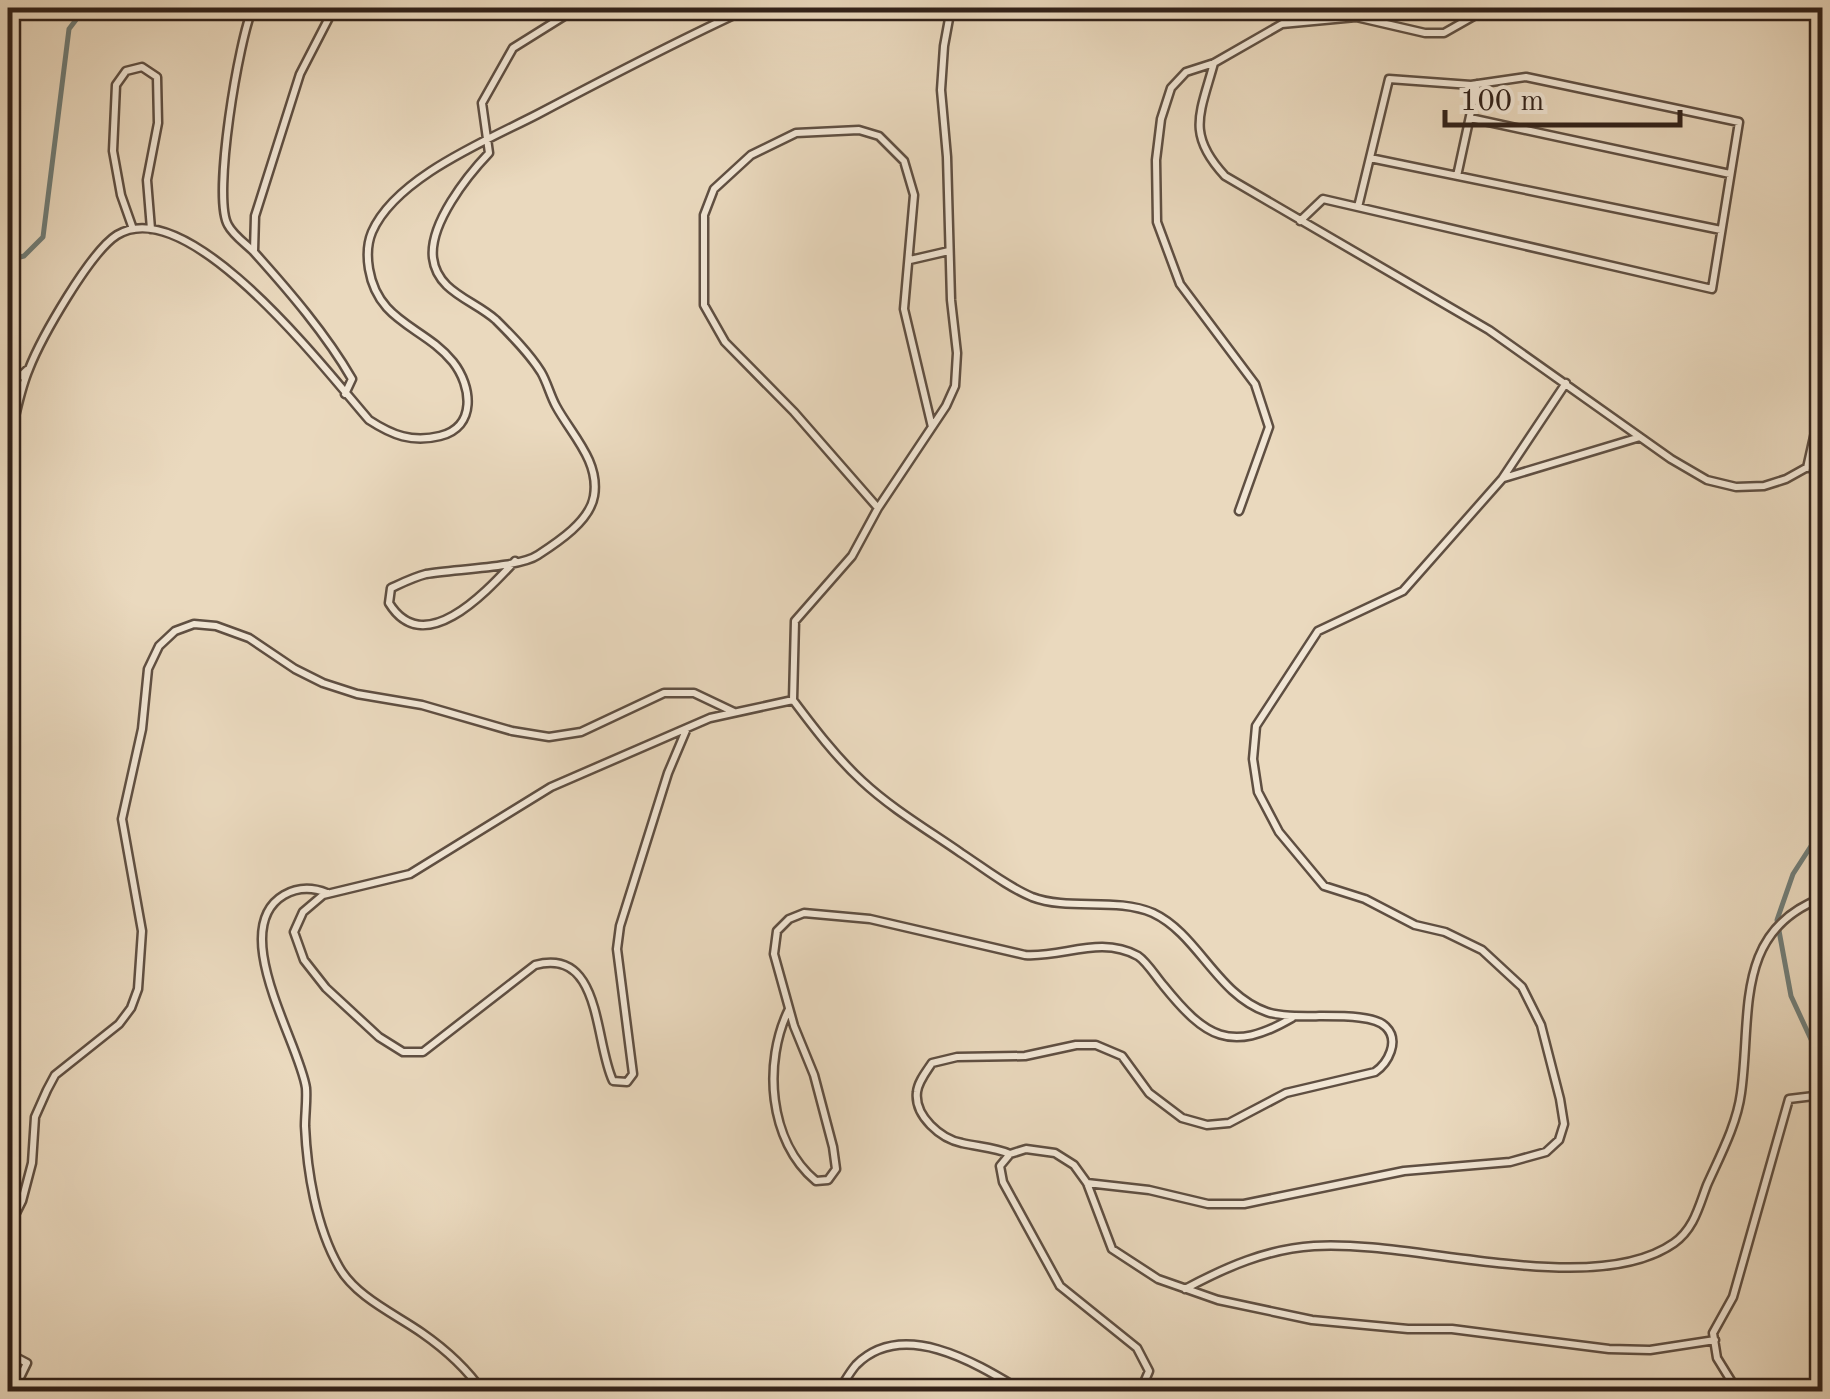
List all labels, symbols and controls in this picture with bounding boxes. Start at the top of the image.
scale bar [1445,65,1680,127]
text: 100 m [1460,87,1544,117]

